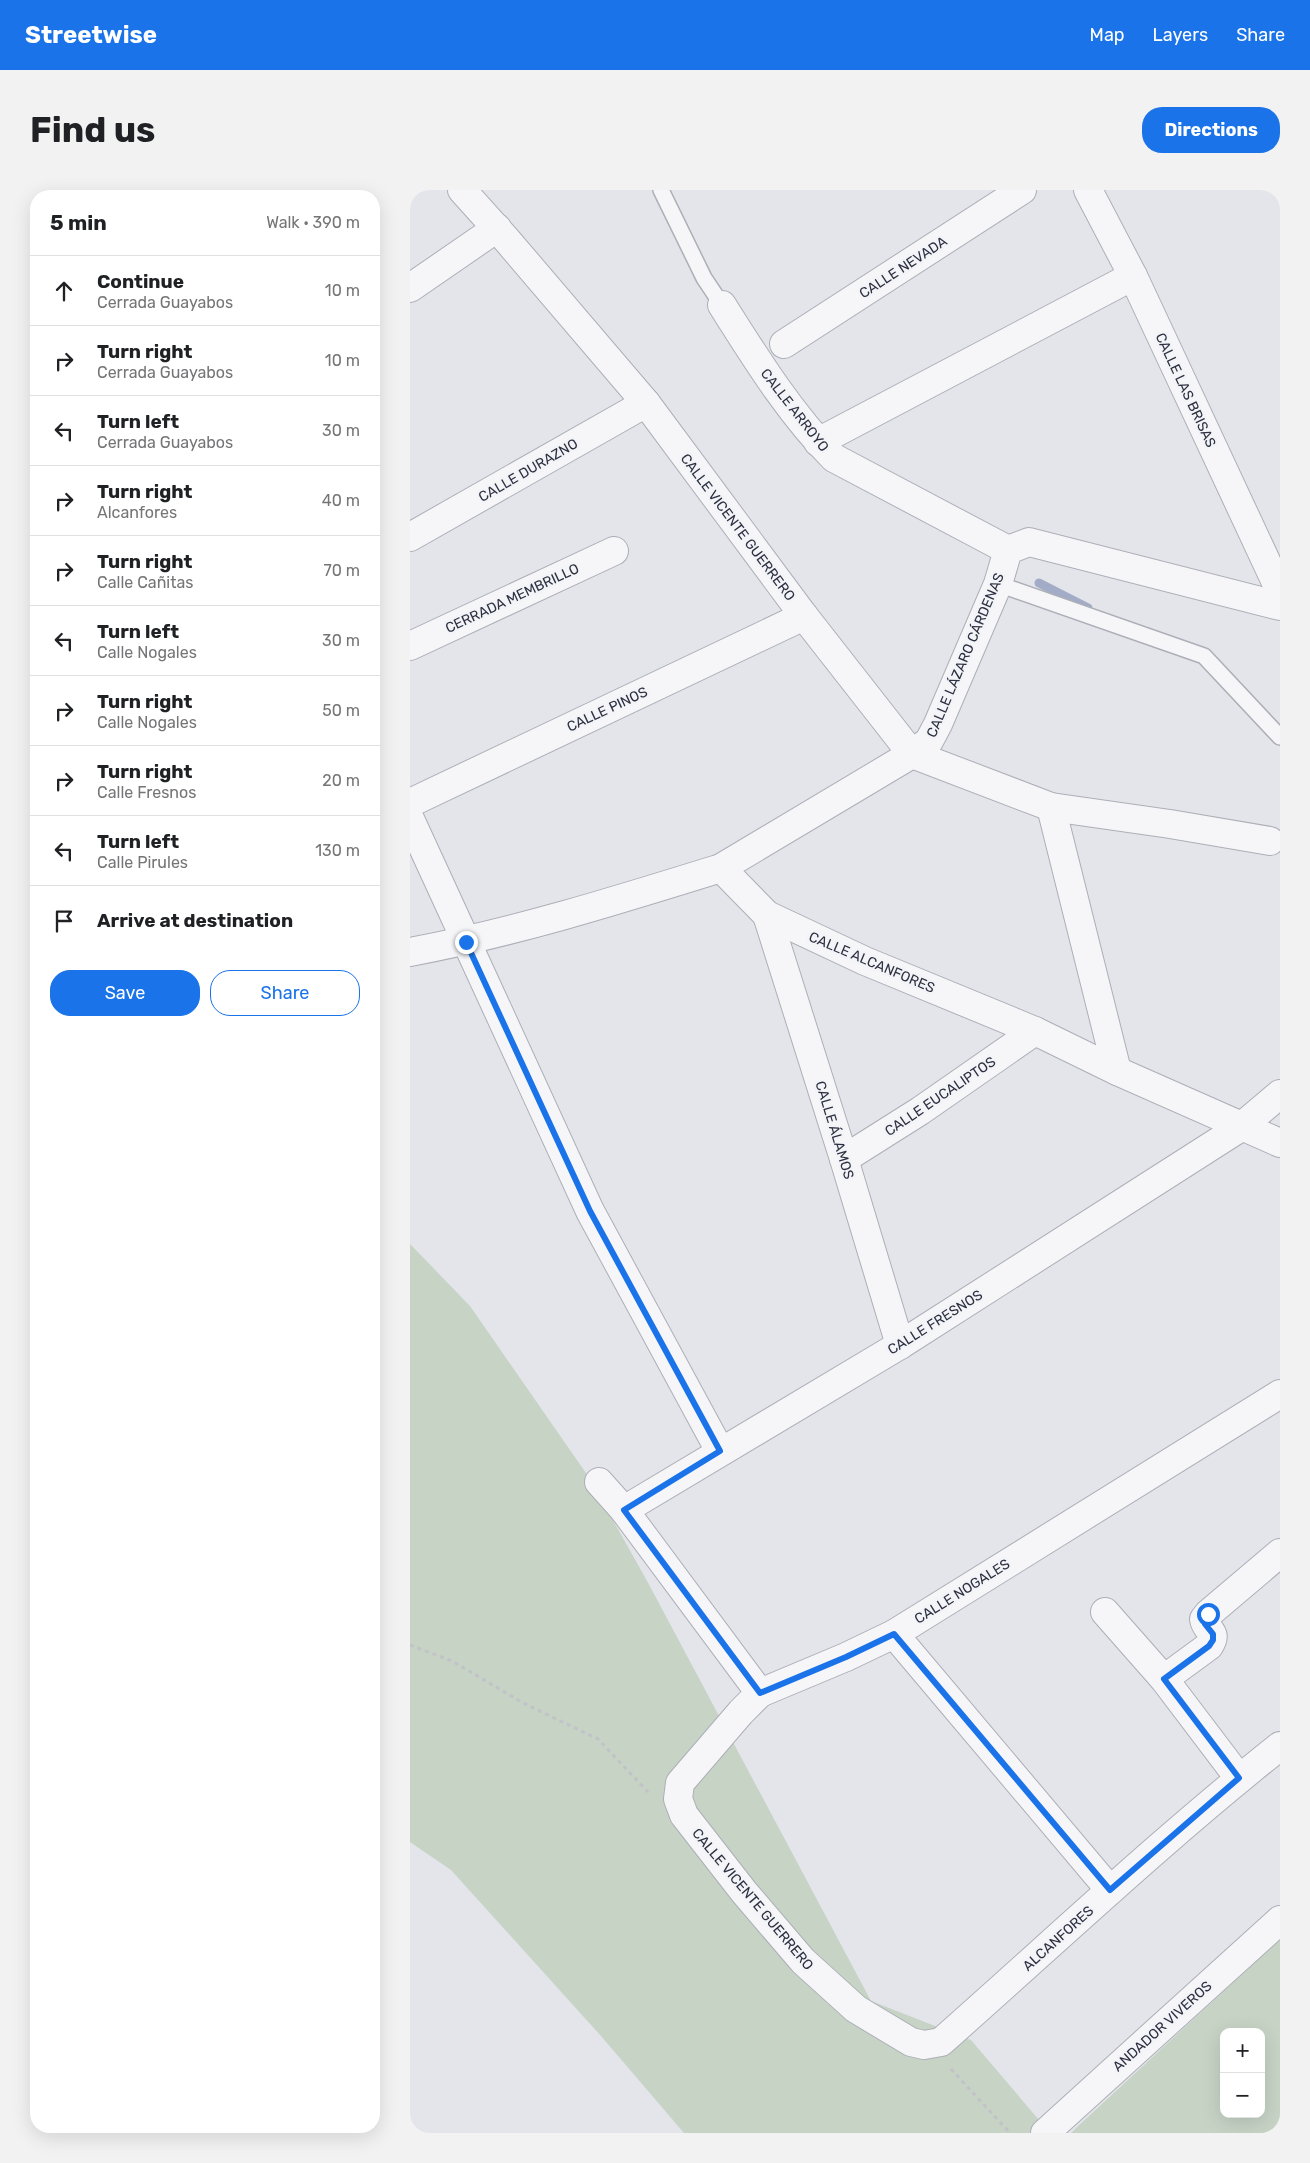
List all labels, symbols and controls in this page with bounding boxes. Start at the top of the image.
text: Streetwise [25,21,157,49]
text: Map [1090,24,1125,46]
text: Layers [1153,24,1208,46]
text: Share [1236,24,1285,46]
button: Directions [1142,107,1280,153]
text: Find us [30,109,155,151]
text: 5 min [50,210,107,235]
text: Walk · 390 m [266,213,360,232]
street label: CALLE NEVADA [856,232,951,302]
text: Continue [97,270,184,293]
icon: ahead [50,277,78,305]
text: 10 m [325,281,360,300]
text: Cerrada Guayabos [97,293,233,312]
street label: CALLE LAS BRISAS [1152,330,1220,450]
text: Turn right [97,340,192,363]
icon: right [50,347,78,375]
text: 10 m [325,351,360,370]
text: Cerrada Guayabos [97,363,233,382]
street label: CALLE ARROYO [757,365,832,455]
text: Turn left [97,410,179,433]
icon: left [50,417,78,445]
text: 30 m [322,421,360,440]
text: Cerrada Guayabos [97,433,233,452]
street label: CALLE DURAZNO [476,435,581,506]
street label: CALLE VICENTE GUERRERO [677,450,798,604]
text: Turn right [97,480,192,503]
icon: right [50,487,78,515]
text: 40 m [322,491,360,510]
text: Alcanfores [97,503,177,522]
text: Turn right [97,550,192,573]
icon: right [50,557,78,585]
street label: CERRADA MEMBRILLO [443,560,582,637]
text: 70 m [323,561,360,580]
street label: CALLE LÁZARO CÁRDENAS [922,570,1008,740]
text: Calle Cañitas [97,573,193,592]
text: Turn left [97,620,179,643]
icon: left [50,627,78,655]
text: 30 m [322,631,360,650]
text: Calle Nogales [97,643,197,662]
street label: CALLE PINOS [564,683,650,736]
text: Turn right [97,690,192,713]
icon: right [50,697,78,725]
text: 50 m [322,701,360,720]
text: Calle Nogales [97,713,197,732]
text: Turn right [97,760,192,783]
icon: right [50,767,78,795]
text: 20 m [322,771,360,790]
text: Calle Fresnos [97,783,196,802]
text: Turn left [97,830,179,853]
icon: left [50,837,78,865]
text: 130 m [315,841,360,860]
text: Calle Pirules [97,853,188,872]
icon: arrive [50,907,78,935]
text: Arrive at destination [97,909,293,932]
street label: CALLE ALCANFORES [806,928,938,997]
route end [455,931,478,954]
button: Save [50,970,200,1016]
button: Share [210,970,360,1016]
street label: CALLE EUCALIPTOS [882,1053,999,1140]
street label: CALLE ÁLAMOS [812,1079,859,1182]
street label: CALLE FRESNOS [885,1286,986,1358]
street label: CALLE NOGALES [911,1555,1013,1628]
route start [1197,1603,1220,1626]
street label: CALLE VICENTE GUERRERO [688,1825,817,1974]
street label: ALCANFORES [1019,1902,1097,1975]
street label: ANDADOR VIVEROS [1109,1977,1216,2075]
map controls [1220,2028,1265,2118]
button: + [1220,2028,1265,2073]
button: − [1220,2073,1265,2118]

